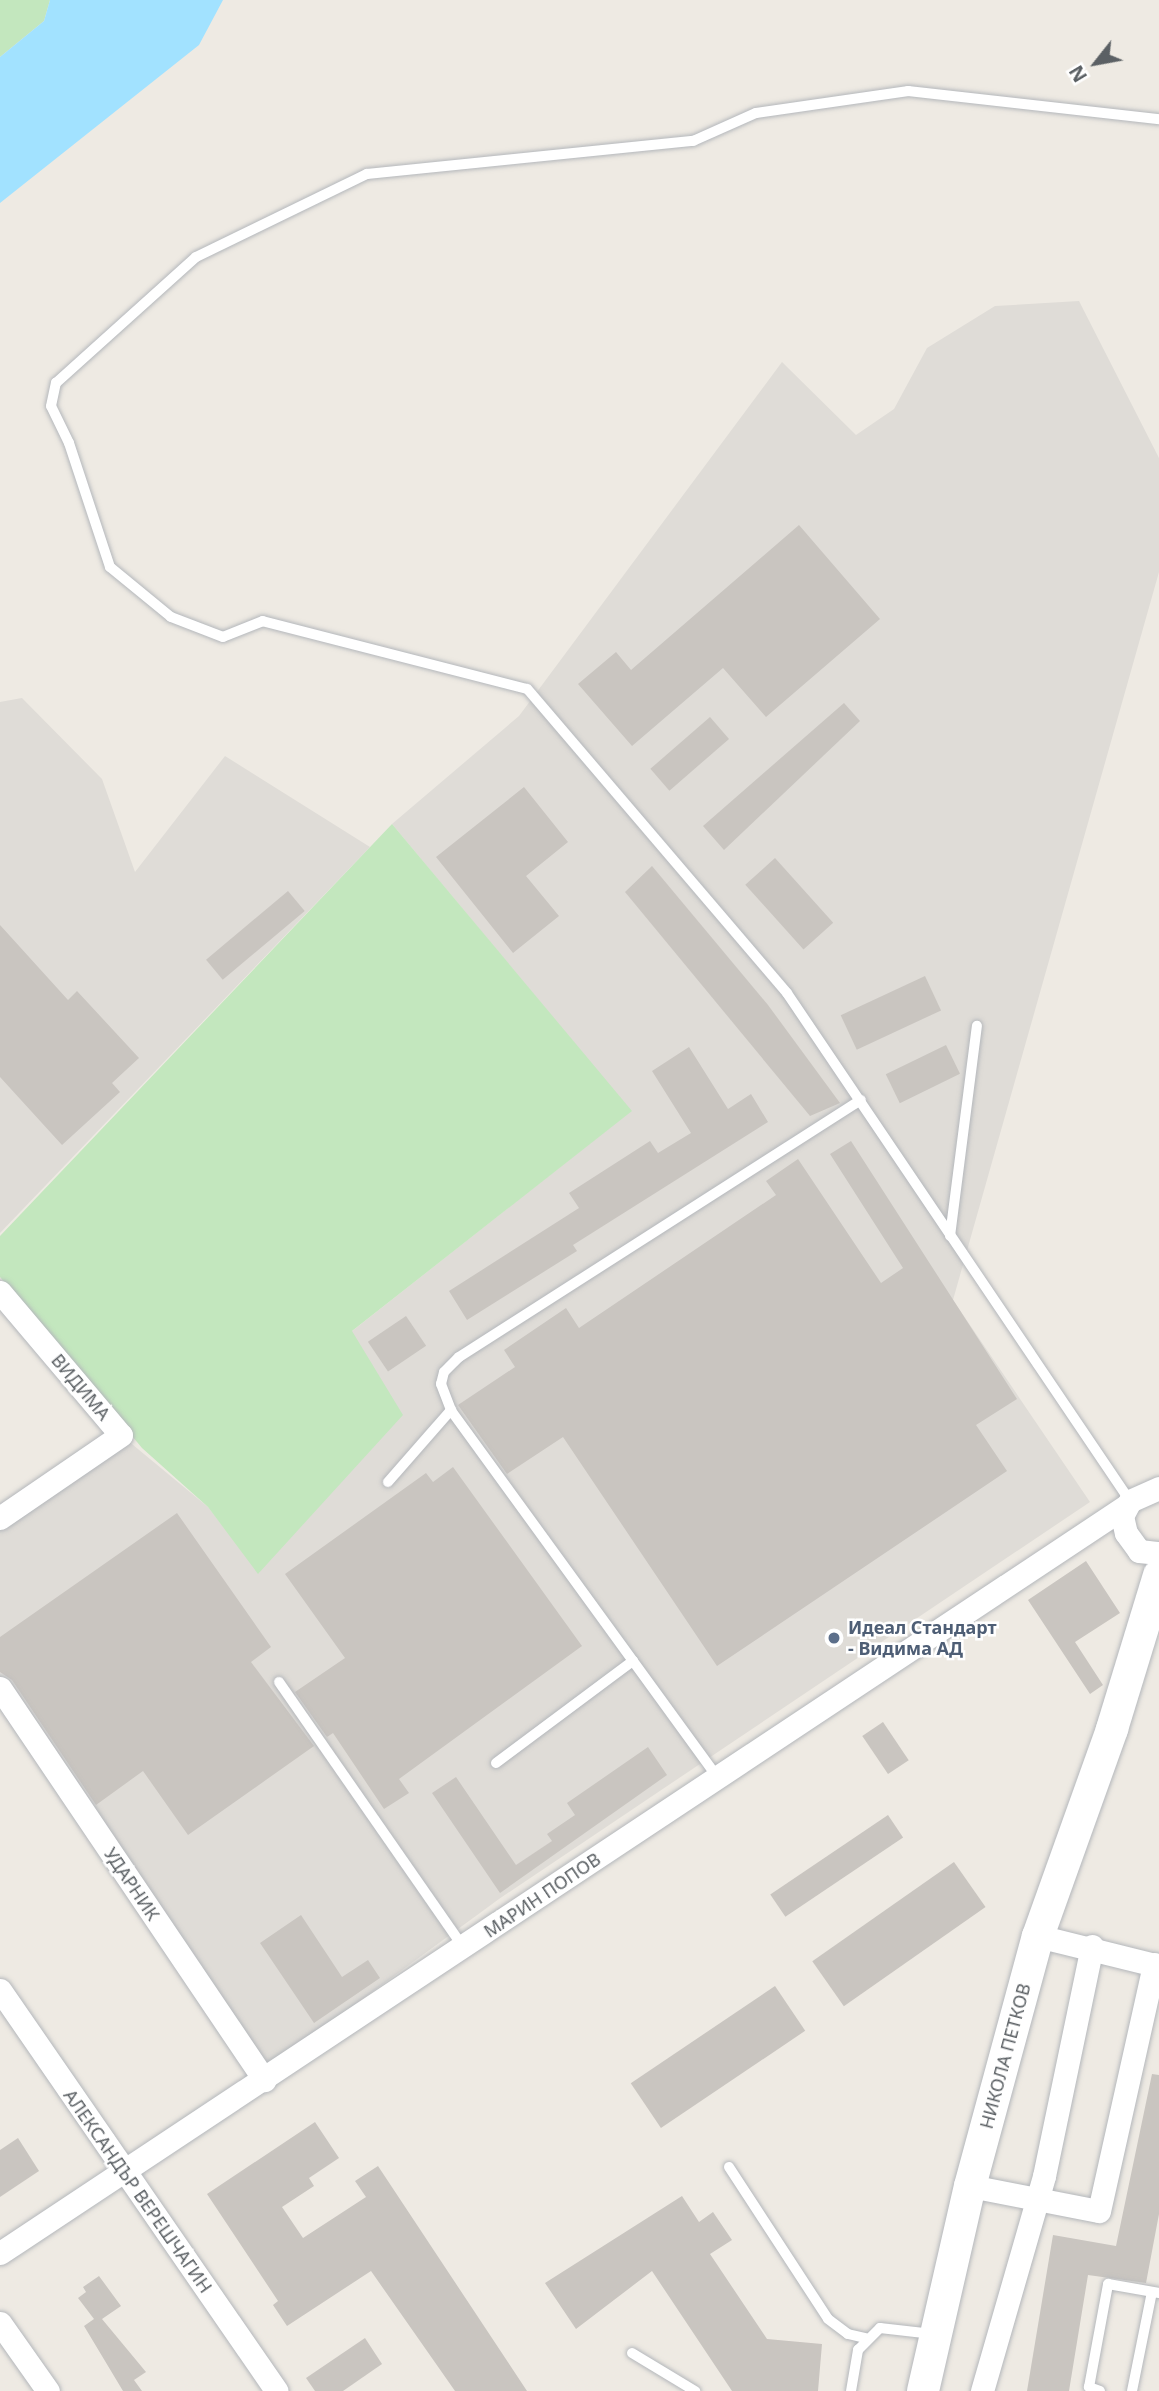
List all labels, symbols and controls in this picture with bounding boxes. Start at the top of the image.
north arrow [1061,28,1131,98]
text: N [1063,61,1093,87]
street label: ВИДИМА [47,1349,115,1425]
place label: Идеал Стандарт - Видима АД [848,1617,997,1660]
marker: Идеал Стандарт - Видима АД [826,1630,842,1646]
street label: УДАРНИК [100,1844,164,1924]
street label: МАРИН ПОПОВ [480,1848,604,1942]
street label: НИКОЛА ПЕТКОВ [975,1981,1035,2131]
street label: АЛЕКСАНДЪР ВЕРЕШЧАГИН [59,2085,217,2297]

